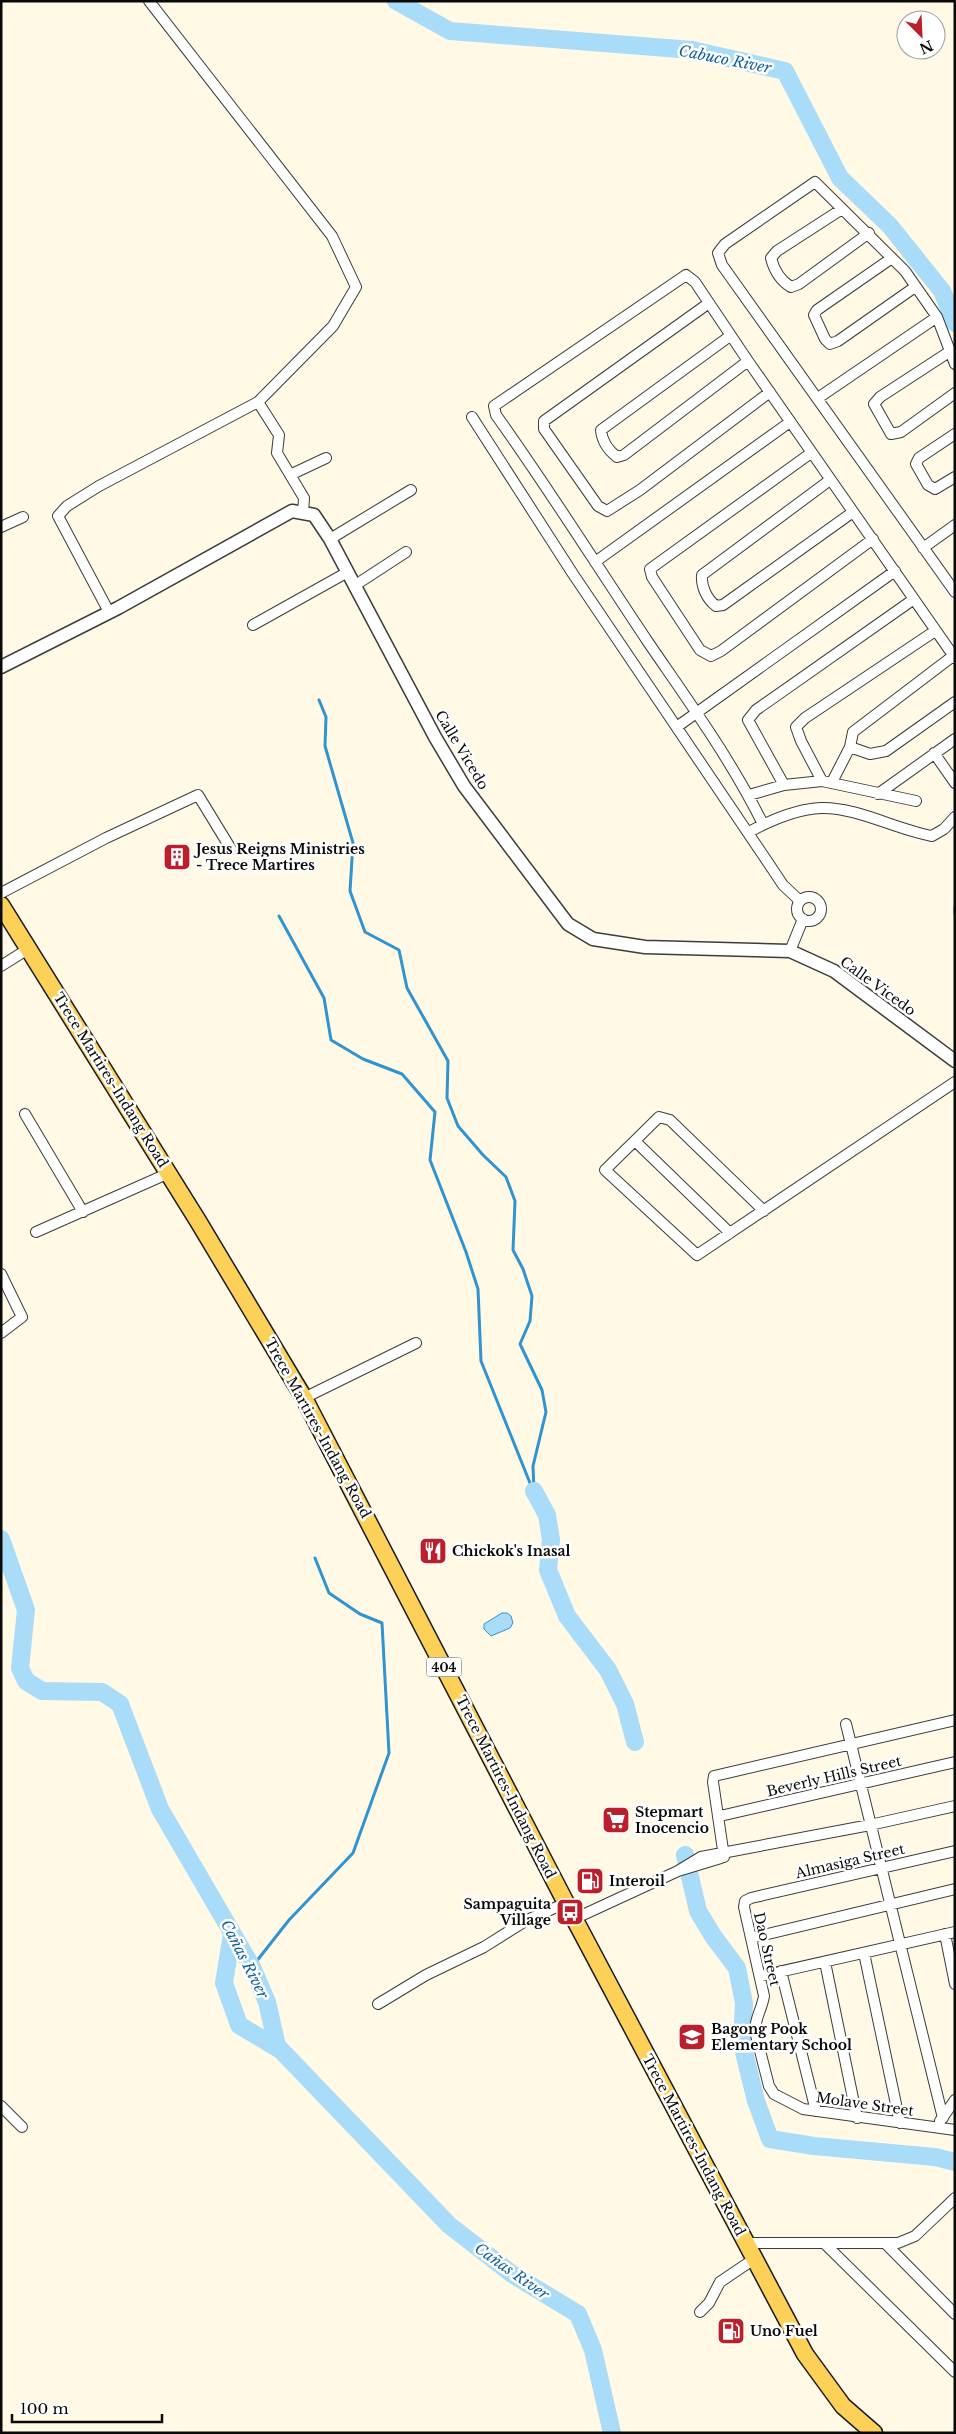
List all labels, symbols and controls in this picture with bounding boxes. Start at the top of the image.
north arrow [896,10,946,60]
text: N [917,36,936,58]
water label: Cabuco River [677,41,774,77]
street label: Calle Vicedo [431,707,493,793]
place label: Jesus Reigns Ministries - Trece Martires [193,840,365,874]
building icon: Jesus Reigns Ministries - Trece Martires [162,842,192,872]
street label: Calle Vicedo [837,952,919,1020]
street label: Trece Martires-Indang Road [50,989,173,1171]
street label: Trece Martires-Indang Road [261,1335,375,1522]
restaurant icon: Chickok's Inasal [418,1536,448,1566]
place label: Chickok's Inasal [452,1542,571,1560]
road number: 404 [426,1658,462,1676]
street label: Trece Martires-Indang Road [452,1692,560,1882]
street label: Beverly Hills Street [765,1752,904,1800]
place label: Stepmart Inocencio [635,1803,709,1837]
supermarket icon: Stepmart Inocencio [601,1805,631,1835]
street label: Almasiga Street [793,1840,907,1883]
fuel station icon: Interoil [575,1866,605,1896]
place label: Interoil [609,1872,665,1890]
place label: Sampaguita Village [464,1895,551,1929]
bus stop icon: Sampaguita Village [555,1897,585,1927]
street label: Dao Street [750,1910,784,1988]
water label: Cañas River [217,1916,273,2003]
place label: Bagong Pook Elementary School [711,2020,852,2054]
school or university icon: Bagong Pook Elementary School [677,2022,707,2052]
street label: Trece Martires-Indang Road [638,2051,750,2239]
street label: Molave Street [815,2088,916,2120]
water label: Cañas River [471,2239,554,2304]
fuel station icon: Uno Fuel [716,2316,746,2346]
place label: Uno Fuel [750,2322,818,2340]
scale bar [12,2392,162,2424]
text: 100 m [20,2399,69,2418]

